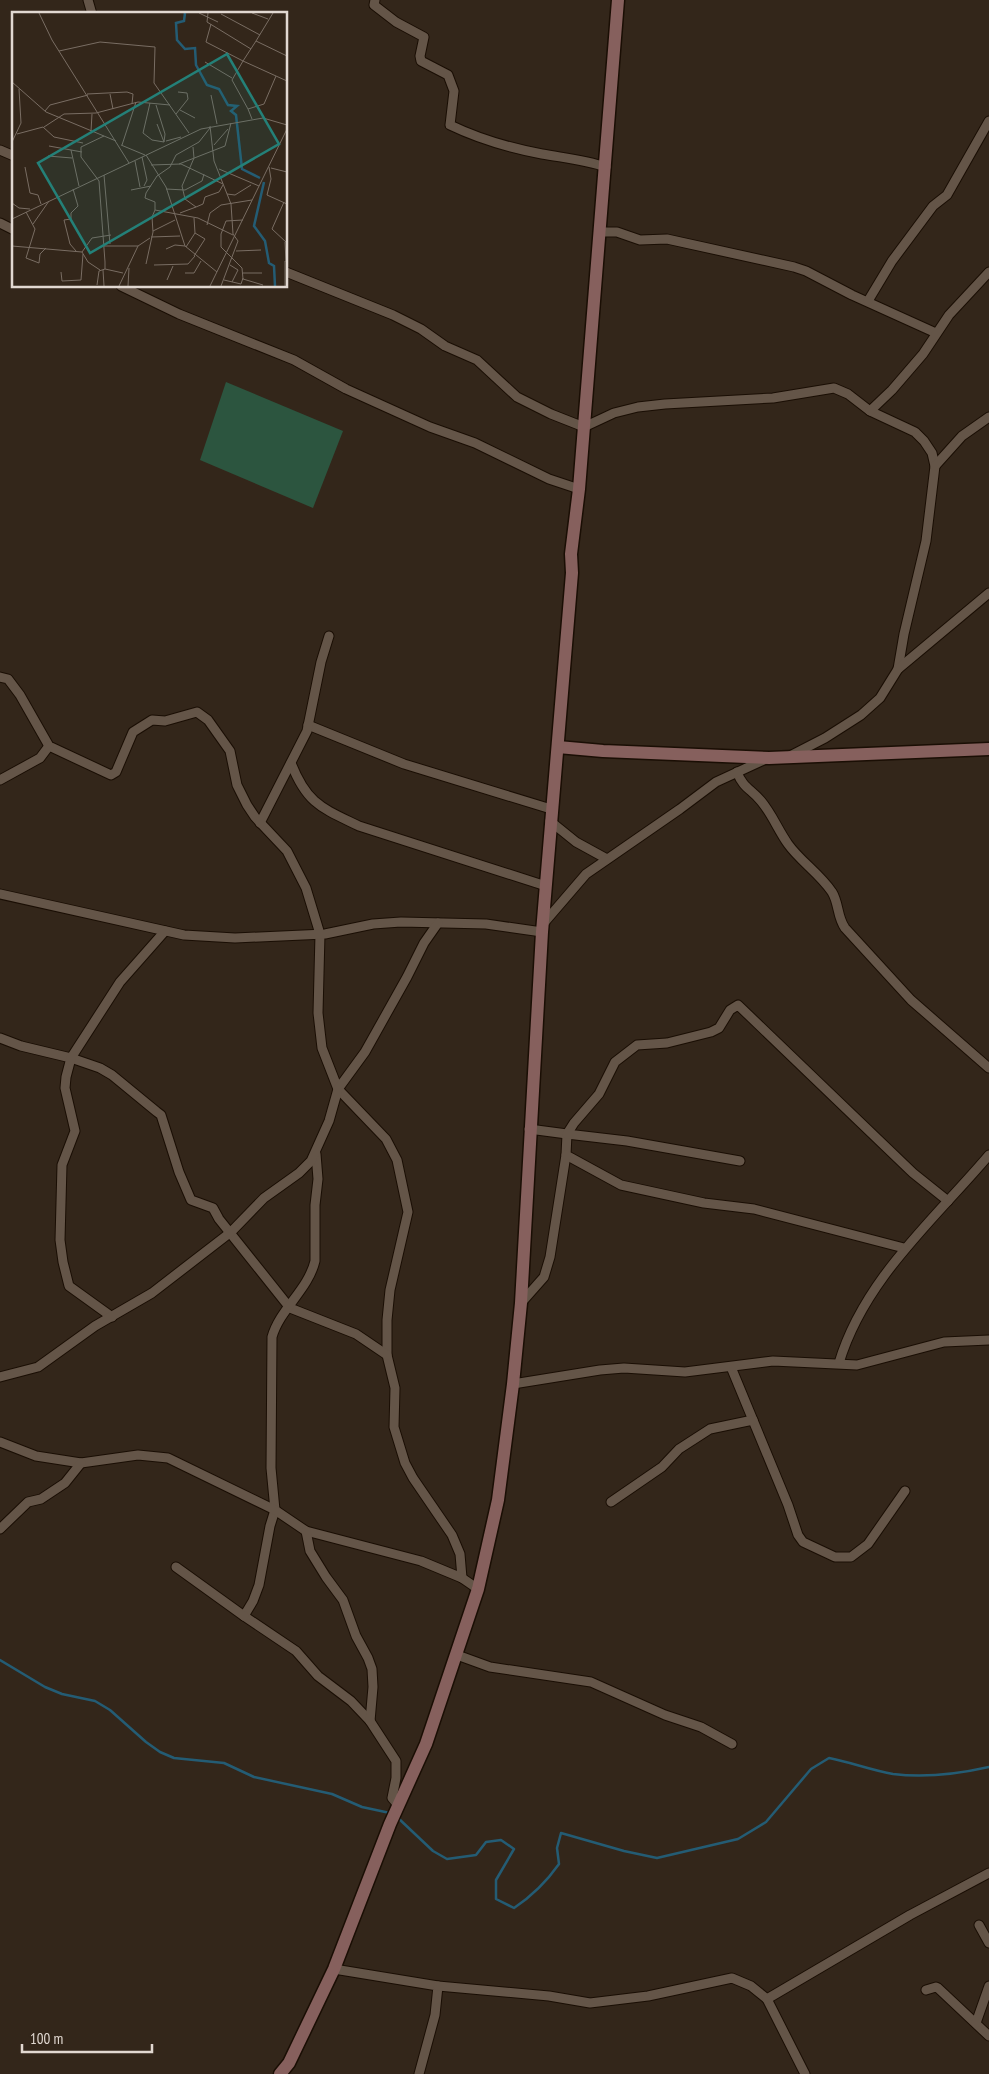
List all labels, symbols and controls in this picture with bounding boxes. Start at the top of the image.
inset map [12,12,288,288]
scale bar [22,2022,152,2054]
text: 100 m [30,2029,63,2048]

